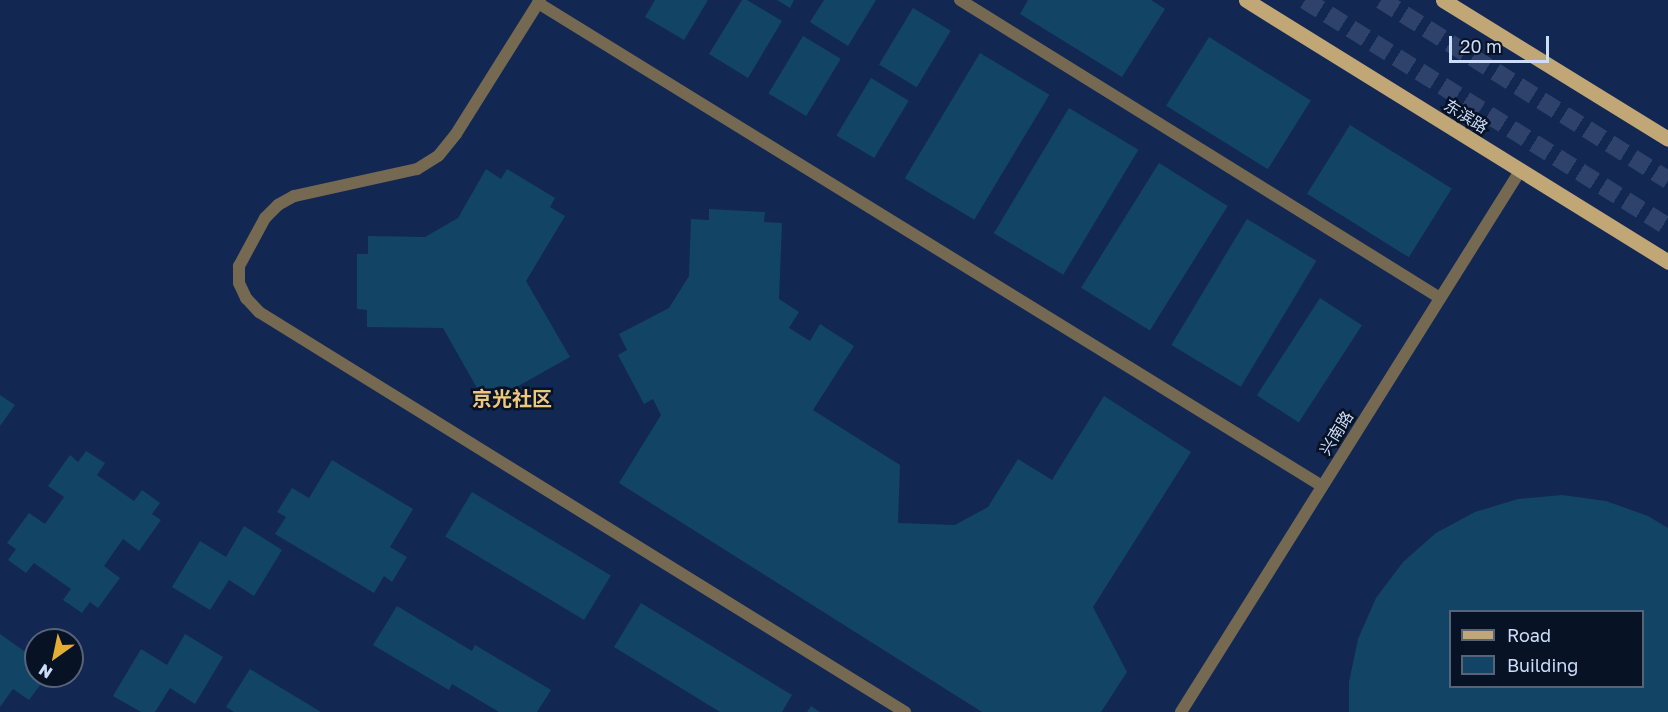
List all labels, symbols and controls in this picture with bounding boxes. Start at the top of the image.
scale bar [1452,24,1552,62]
text: 20 m [1460,35,1502,57]
street label: 东滨路 [1441,95,1491,137]
district label: 京光社区 [472,386,552,410]
street label: 兴南路 [1315,408,1357,458]
legend [1449,610,1644,688]
text: Road [1507,624,1551,646]
north arrow [24,628,84,688]
text: Building [1507,654,1578,676]
text: N [35,660,56,683]

